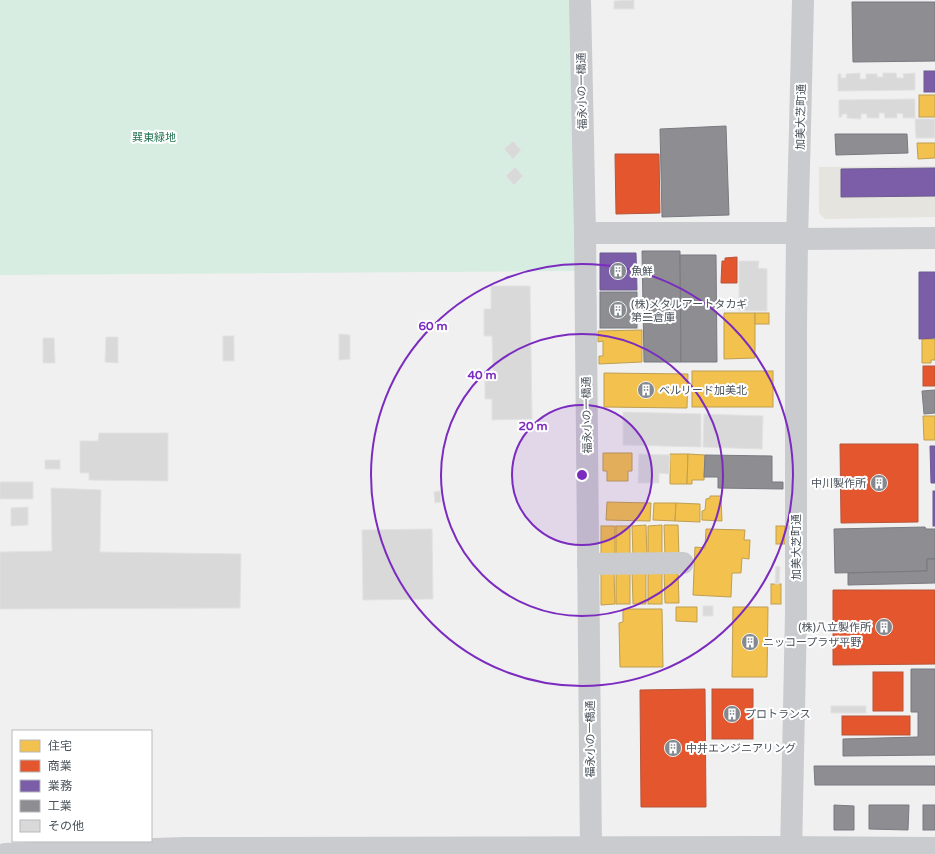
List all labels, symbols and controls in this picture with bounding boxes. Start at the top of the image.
street label: 福永小の一橋通 [575,52,589,130]
street label: 加美大芝町通 [794,84,808,150]
park label: 巽東緑地 [132,131,176,144]
building icon: 魚鮮 [608,261,628,281]
place label: 魚鮮 [631,265,653,278]
place label: (株)メタルアートタカギ 第二倉庫 [631,298,747,324]
building icon: (株)メタルアートタカギ 第二倉庫 [608,300,628,320]
text: 60 m [418,319,448,333]
text: 40 m [467,368,497,382]
street label: 福永小の一橋通 [580,376,594,454]
building icon: ベルリード加美北 [636,380,656,400]
place label: ベルリード加美北 [659,384,747,397]
text: 20 m [518,419,548,433]
centre of rings [575,468,589,482]
building icon: 中川製作所 [869,473,889,493]
place label: 中川製作所 [811,477,867,490]
street label: 加美大芝町通 [790,514,803,580]
building icon: (株)八立製作所 [874,617,894,637]
place label: (株)八立製作所 [798,621,872,634]
building icon: ニッコープラザ平野 [740,632,760,652]
place label: ニッコープラザ平野 [763,636,861,649]
street label: 福永小の一橋通 [584,701,597,778]
building icon: プロトランス [722,704,742,724]
place label: プロトランス [745,708,811,721]
legend [12,730,152,842]
building icon: 中井エンジニアリング [663,738,683,758]
text: 住宅 [48,739,72,753]
place label: 中井エンジニアリング [686,742,796,755]
text: 商業 [48,759,72,773]
text: 業務 [48,779,72,793]
text: 工業 [48,799,72,813]
text: その他 [48,819,84,833]

